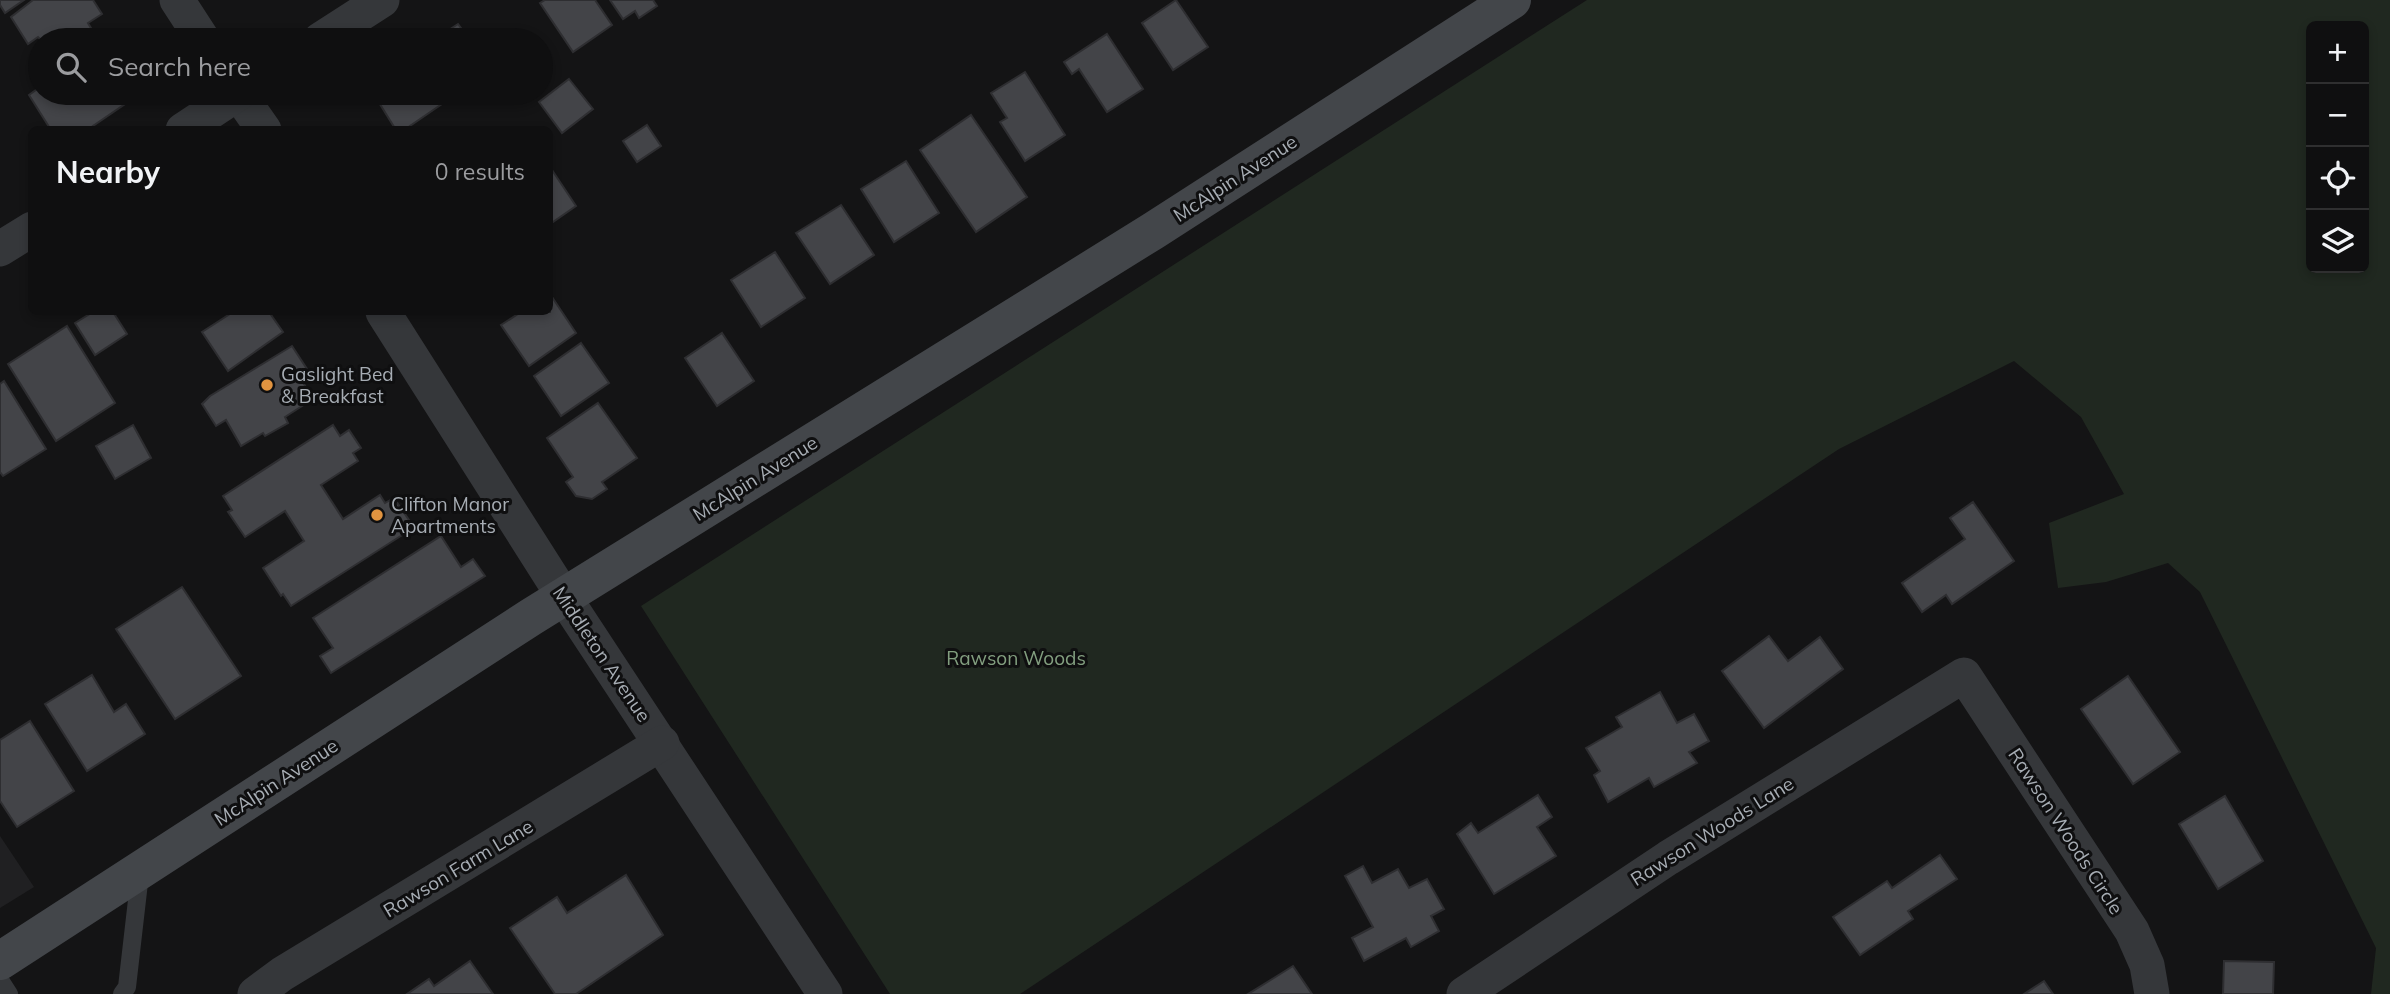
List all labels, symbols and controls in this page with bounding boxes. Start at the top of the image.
map controls [2306,21,2369,273]
button: + [2306,21,2369,84]
search box [28,28,553,105]
icon: search [52,48,90,86]
text: Search here [108,50,251,83]
button: − [2306,84,2369,147]
street label: McAlpin Avenue [1169,129,1301,227]
button: locate [2306,147,2369,210]
text: Nearby [56,153,160,191]
text: 0 results [435,157,525,186]
button: layers [2306,210,2369,273]
place label: Gaslight Bed & Breakfast [281,362,394,408]
marker: Gaslight Bed & Breakfast [259,377,275,393]
street label: McAlpin Avenue [688,430,822,526]
place label: Clifton Manor Apartments [391,492,509,538]
marker: Clifton Manor Apartments [369,507,385,523]
street label: Middleton Avenue [548,582,656,726]
park label: Rawson Woods [946,646,1086,670]
street label: McAlpin Avenue [210,733,342,831]
street label: Rawson Woods Circle [2003,743,2129,919]
street label: Rawson Woods Lane [1626,771,1798,891]
street label: Rawson Farm Lane [379,814,537,922]

